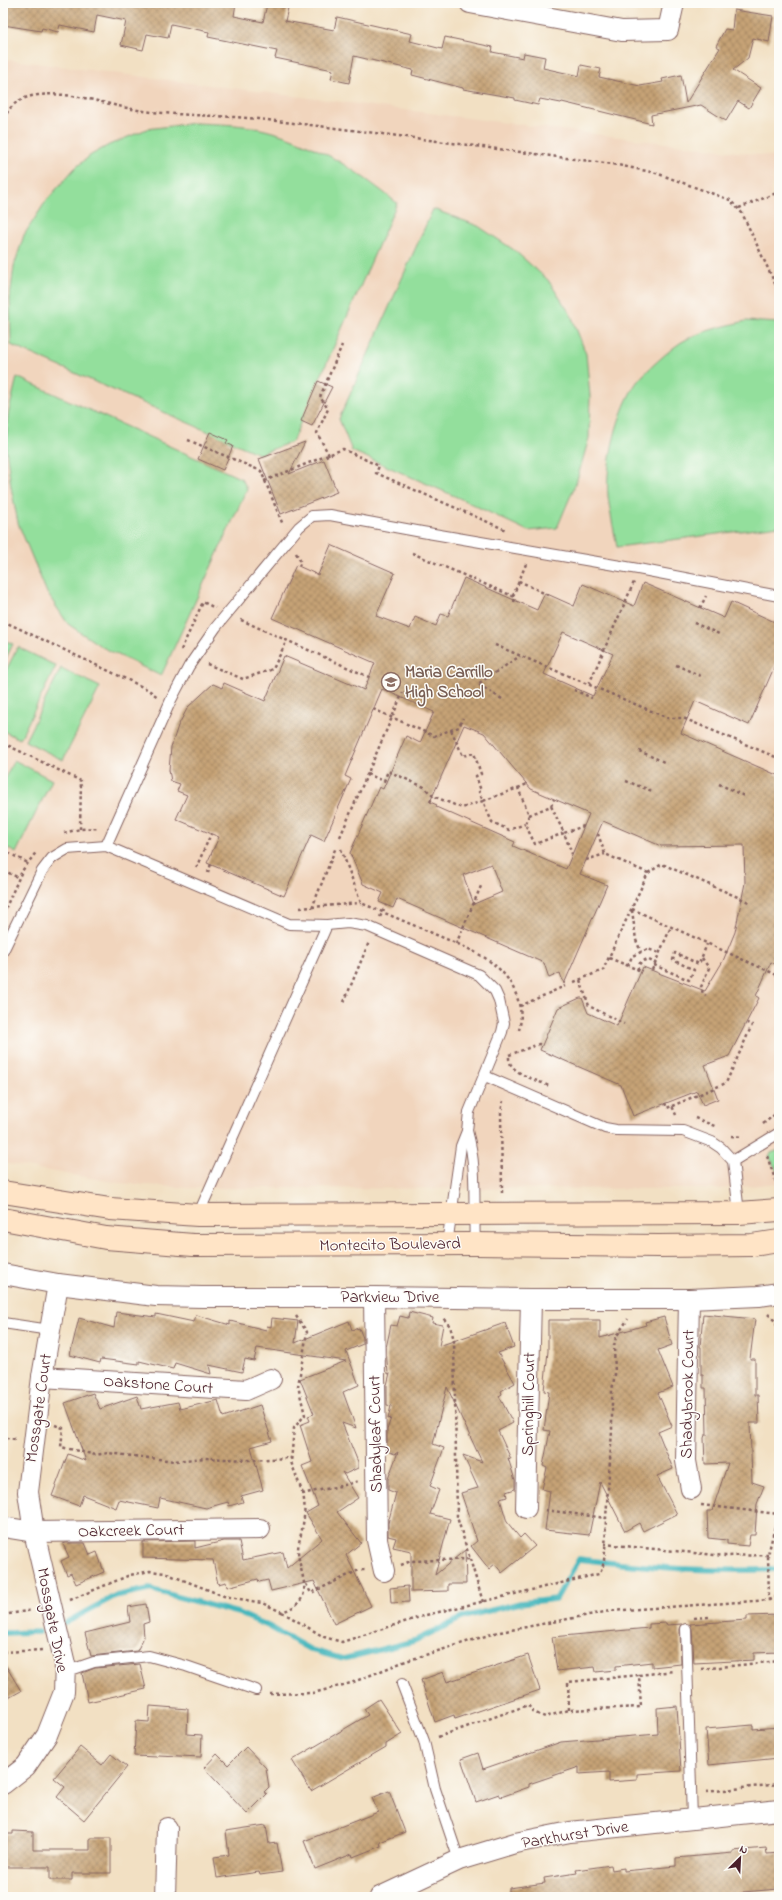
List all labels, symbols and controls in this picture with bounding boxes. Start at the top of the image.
place label: Maria Carrillo High School [405,660,493,707]
school or university icon: Maria Carrillo High School [380,671,402,693]
street label: Montecito Boulevard [319,1231,461,1259]
street label: Parkview Drive [341,1285,440,1310]
street label: Shadybrook Court [674,1329,703,1459]
street label: Mossgate Court [19,1352,61,1464]
street label: Springhill Court [516,1352,544,1456]
street label: Oakstone Court [102,1369,214,1401]
street label: Shadyleaf Court [362,1375,391,1493]
street label: Oakcreek Court [78,1518,185,1544]
street label: Mossgate Drive [28,1565,74,1675]
street label: Parkhurst Drive [520,1814,631,1856]
north arrow [720,1838,760,1878]
text: N [737,1841,750,1859]

